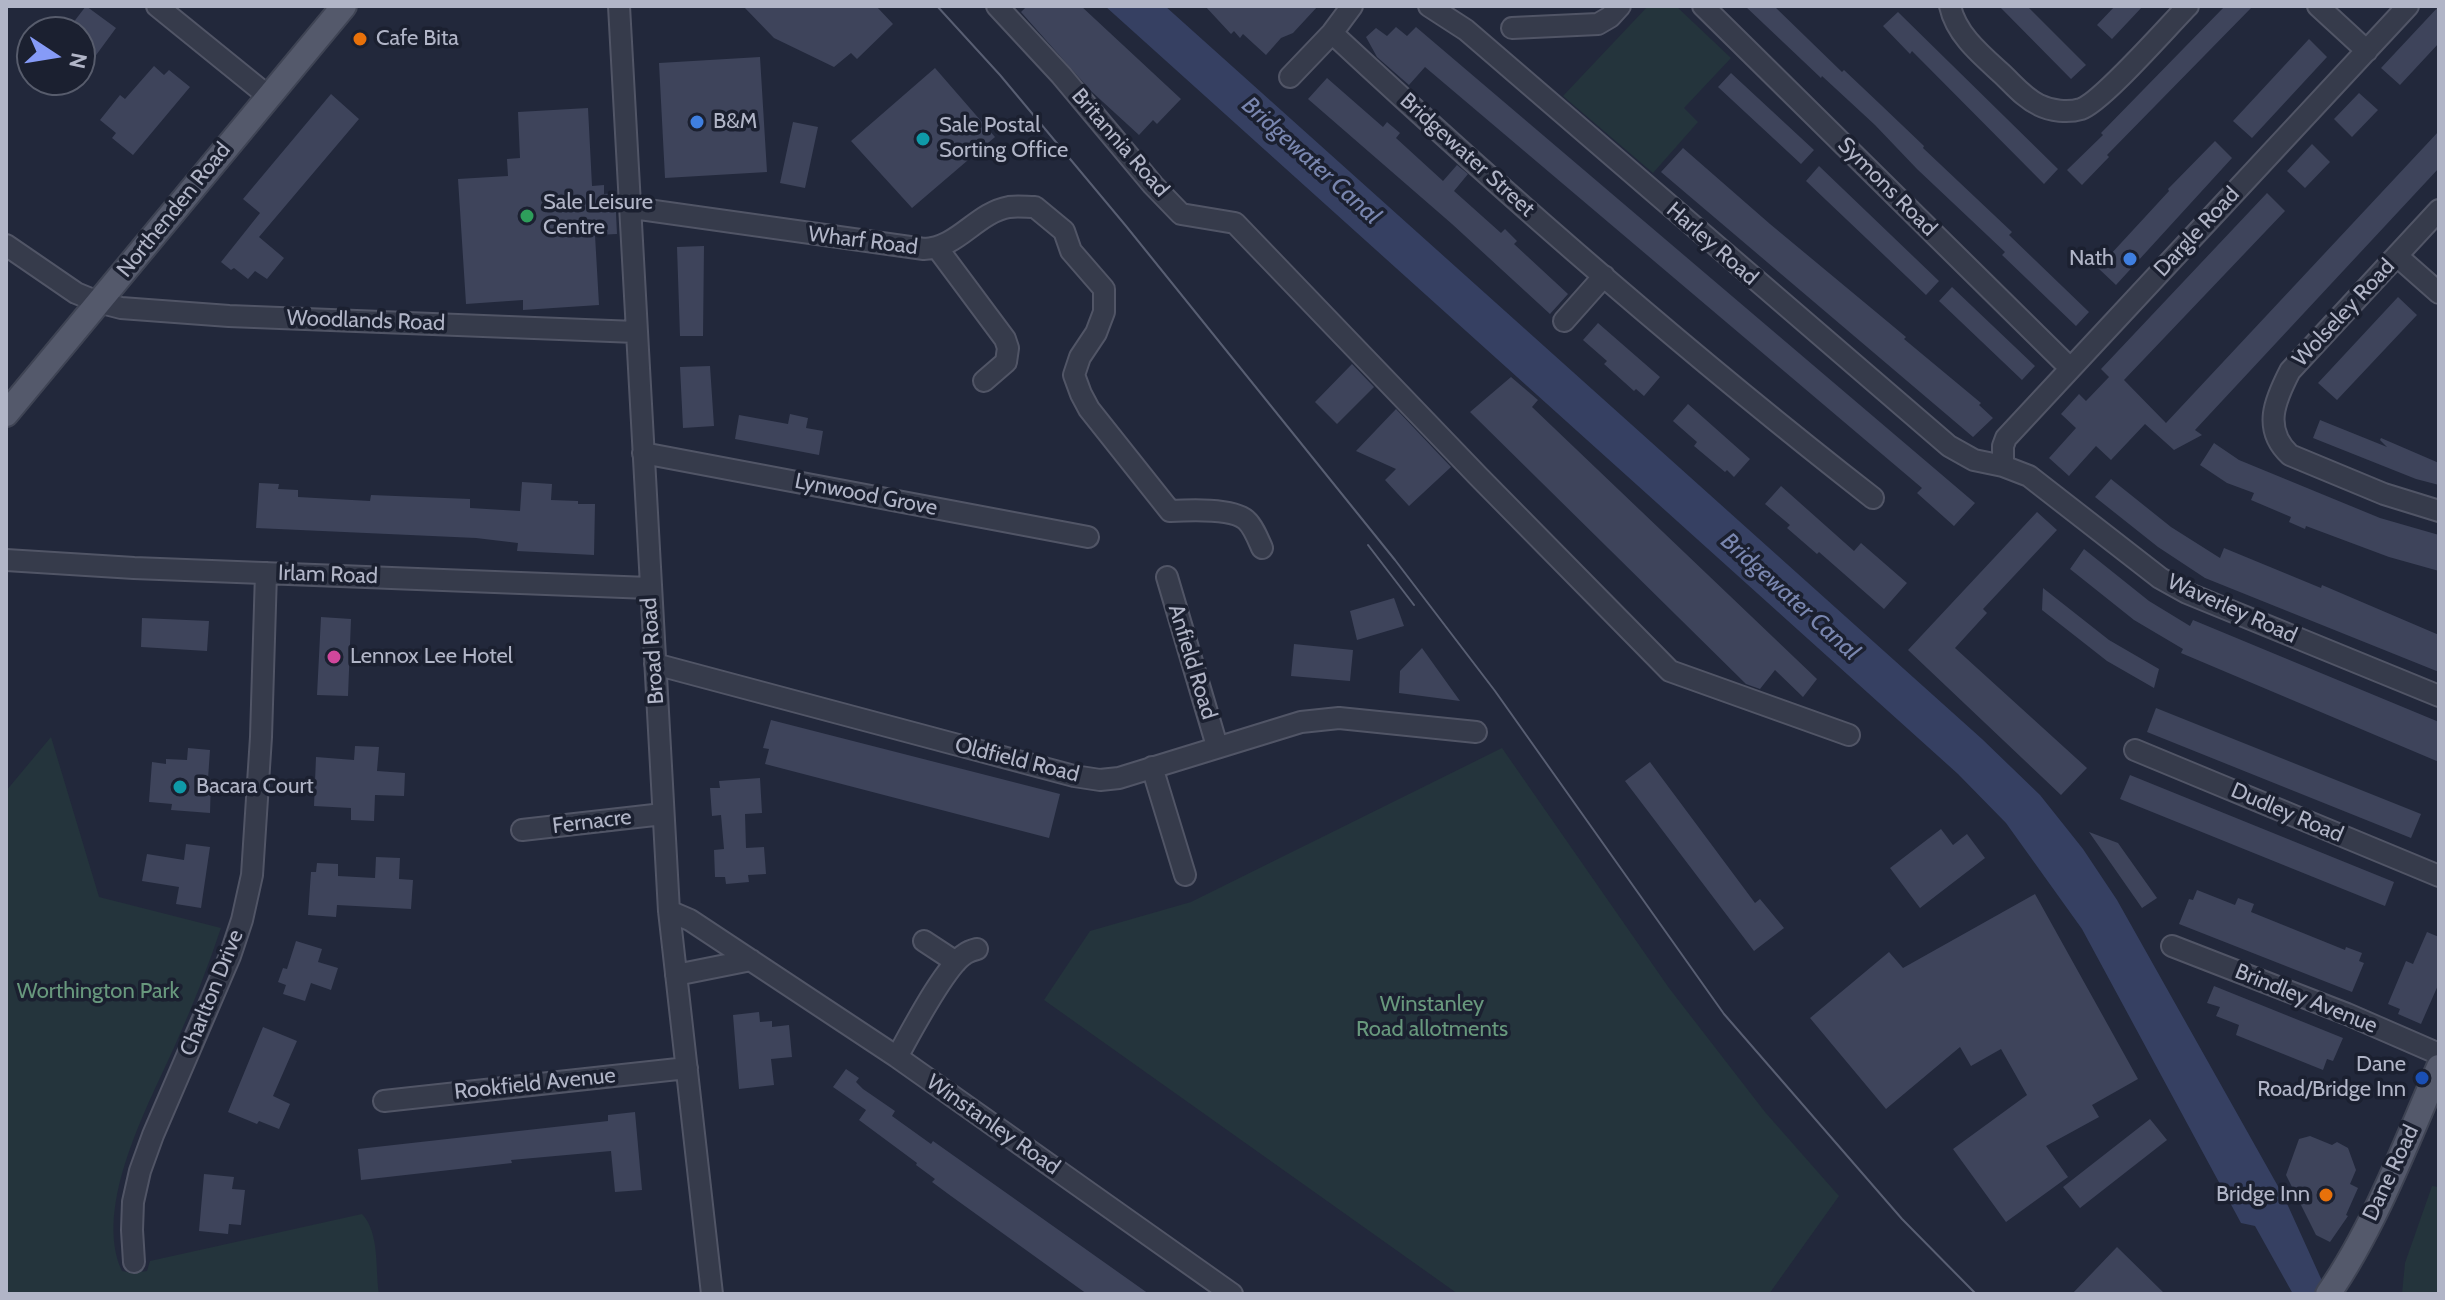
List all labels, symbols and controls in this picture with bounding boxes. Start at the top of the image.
north arrow [16,16,96,96]
place label: Cafe Bita [376,26,459,52]
marker: Cafe Bita [351,30,369,48]
text: N [63,50,93,71]
street label: Britannia Road [1066,83,1174,203]
street label: Bridgewater Street [1394,88,1540,222]
water label: Bridgewater Canal [1236,91,1386,231]
place label: B&M [713,109,757,135]
marker: B&M [688,113,706,131]
place label: Sale Postal Sorting Office [939,113,1068,164]
marker: Sale Postal Sorting Office [914,130,932,148]
street label: Symons Road [1832,132,1942,242]
street label: Northenden Road [112,137,236,283]
street label: Dargle Road [2149,182,2245,282]
place label: Sale Leisure Centre [543,190,653,242]
street label: Harley Road [1661,197,1763,291]
marker: Sale Leisure Centre [518,207,536,225]
street label: Wharf Road [807,221,919,261]
place label: Nath [2069,246,2114,272]
marker: Nath [2121,250,2139,268]
street label: Wolseley Road [2287,254,2401,372]
street label: Woodlands Road [286,305,446,337]
street label: Lynwood Grove [792,468,940,522]
water label: Bridgewater Canal [1715,527,1865,667]
street label: Irlam Road [278,560,378,590]
street label: Waverley Road [2163,569,2301,649]
street label: Broad Road [636,597,670,705]
street label: Anfield Road [1162,601,1222,723]
place label: Lennox Lee Hotel [350,644,513,670]
marker: Lennox Lee Hotel [325,648,343,666]
street label: Oldfield Road [952,732,1082,788]
place label: Bacara Court [196,774,314,800]
street label: Dudley Road [2227,777,2347,849]
marker: Bacara Court [171,778,189,796]
street label: Fernacre [551,804,633,840]
street label: Charlton Drive [175,926,249,1060]
street label: Brindley Avenue [2231,958,2381,1040]
park label: Worthington Park [17,979,179,1005]
park label: Winstanley Road allotments [1356,992,1508,1044]
place label: Dane Road/Bridge Inn [2257,1052,2406,1104]
street label: Rookfield Avenue [453,1062,617,1106]
street label: Winstanley Road [921,1069,1065,1181]
marker: Dane Road/Bridge Inn [2413,1069,2431,1087]
street label: Dane Road [2357,1121,2425,1225]
place label: Bridge Inn [2216,1182,2310,1208]
marker: Bridge Inn [2317,1186,2335,1204]

